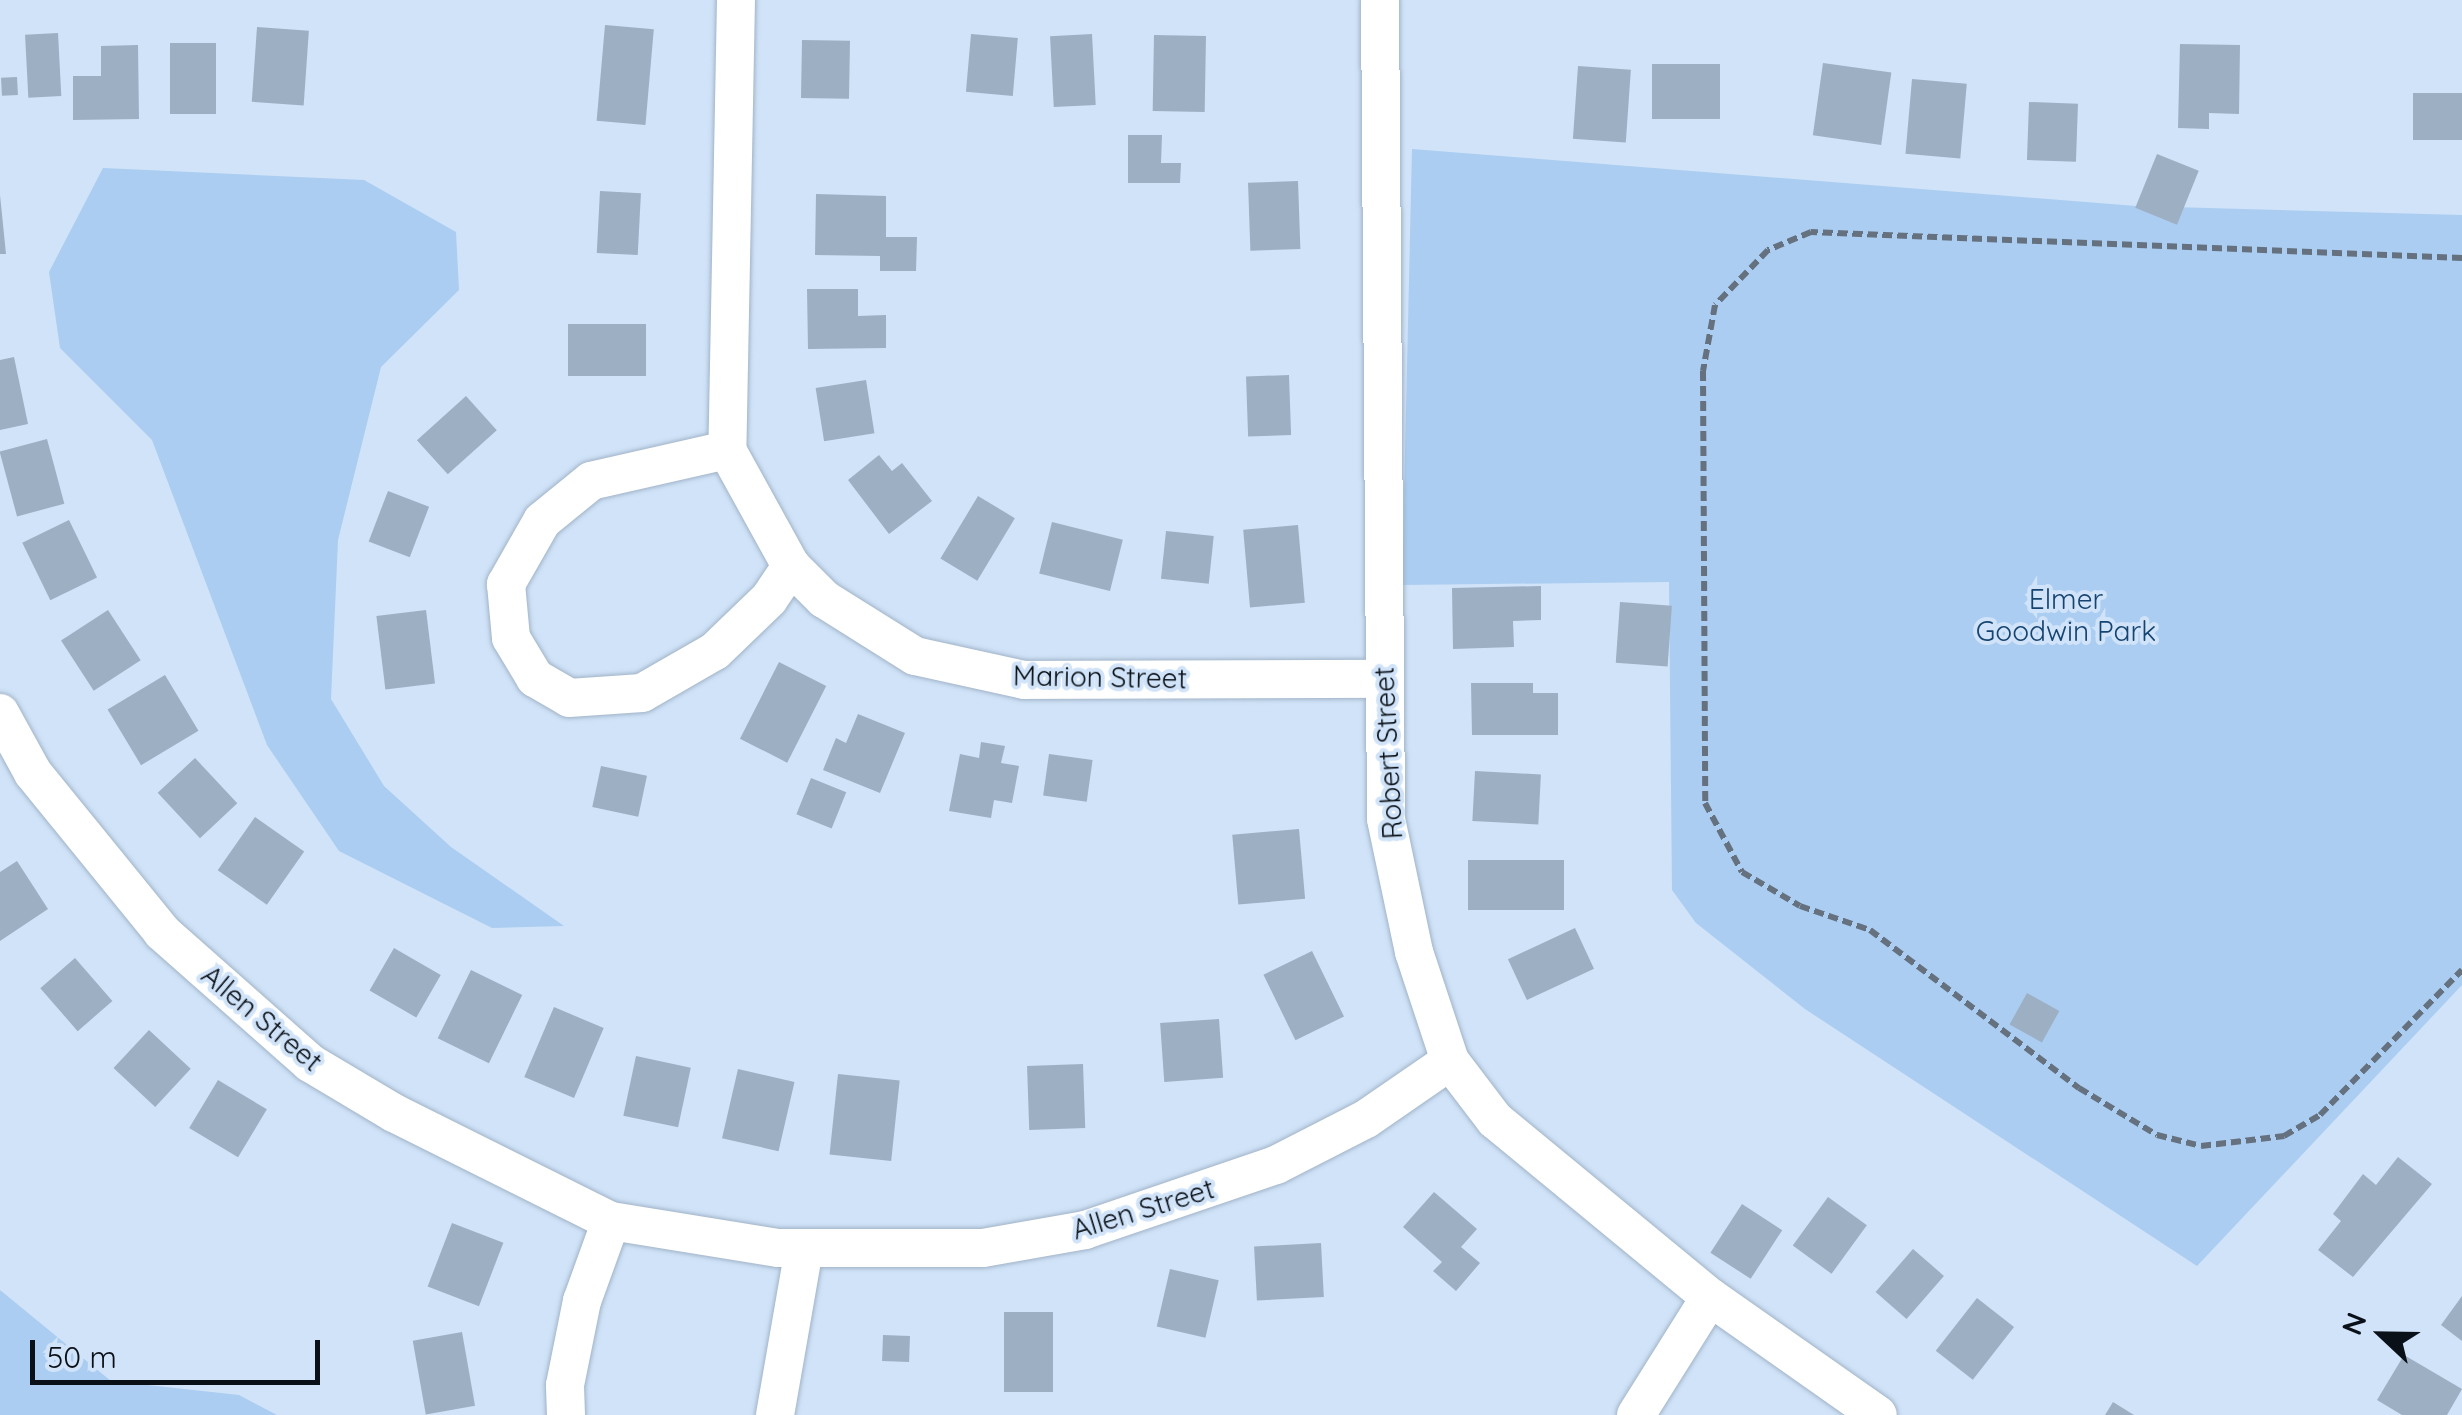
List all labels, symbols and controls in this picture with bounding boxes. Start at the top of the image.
park label: Elmer Goodwin Park [1976,582,2156,648]
street label: Marion Street [1013,659,1187,695]
street label: Robert Street [1367,666,1409,840]
street label: Allen Street [195,958,329,1078]
street label: Allen Street [1068,1171,1218,1247]
north arrow [2332,1285,2432,1385]
text: N [2334,1307,2374,1340]
scale bar [35,1320,325,1382]
text: 50 m [47,1338,117,1376]

